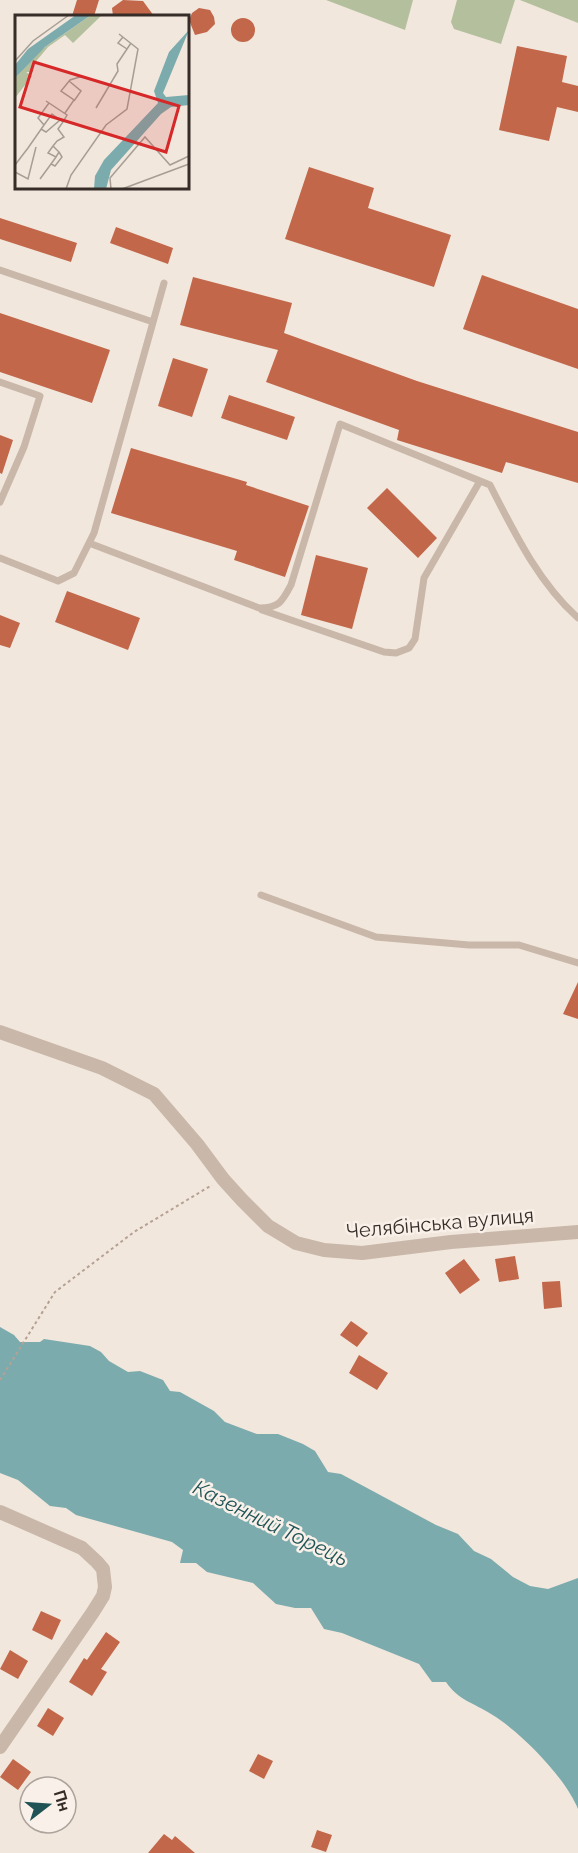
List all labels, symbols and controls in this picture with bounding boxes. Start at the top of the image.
inset map [15,15,189,189]
street label: Челябінська вулиця [345,1203,535,1243]
water label: Казенний Торець [189,1475,353,1571]
north arrow [18,1775,78,1835]
text: Пн [50,1788,74,1814]

